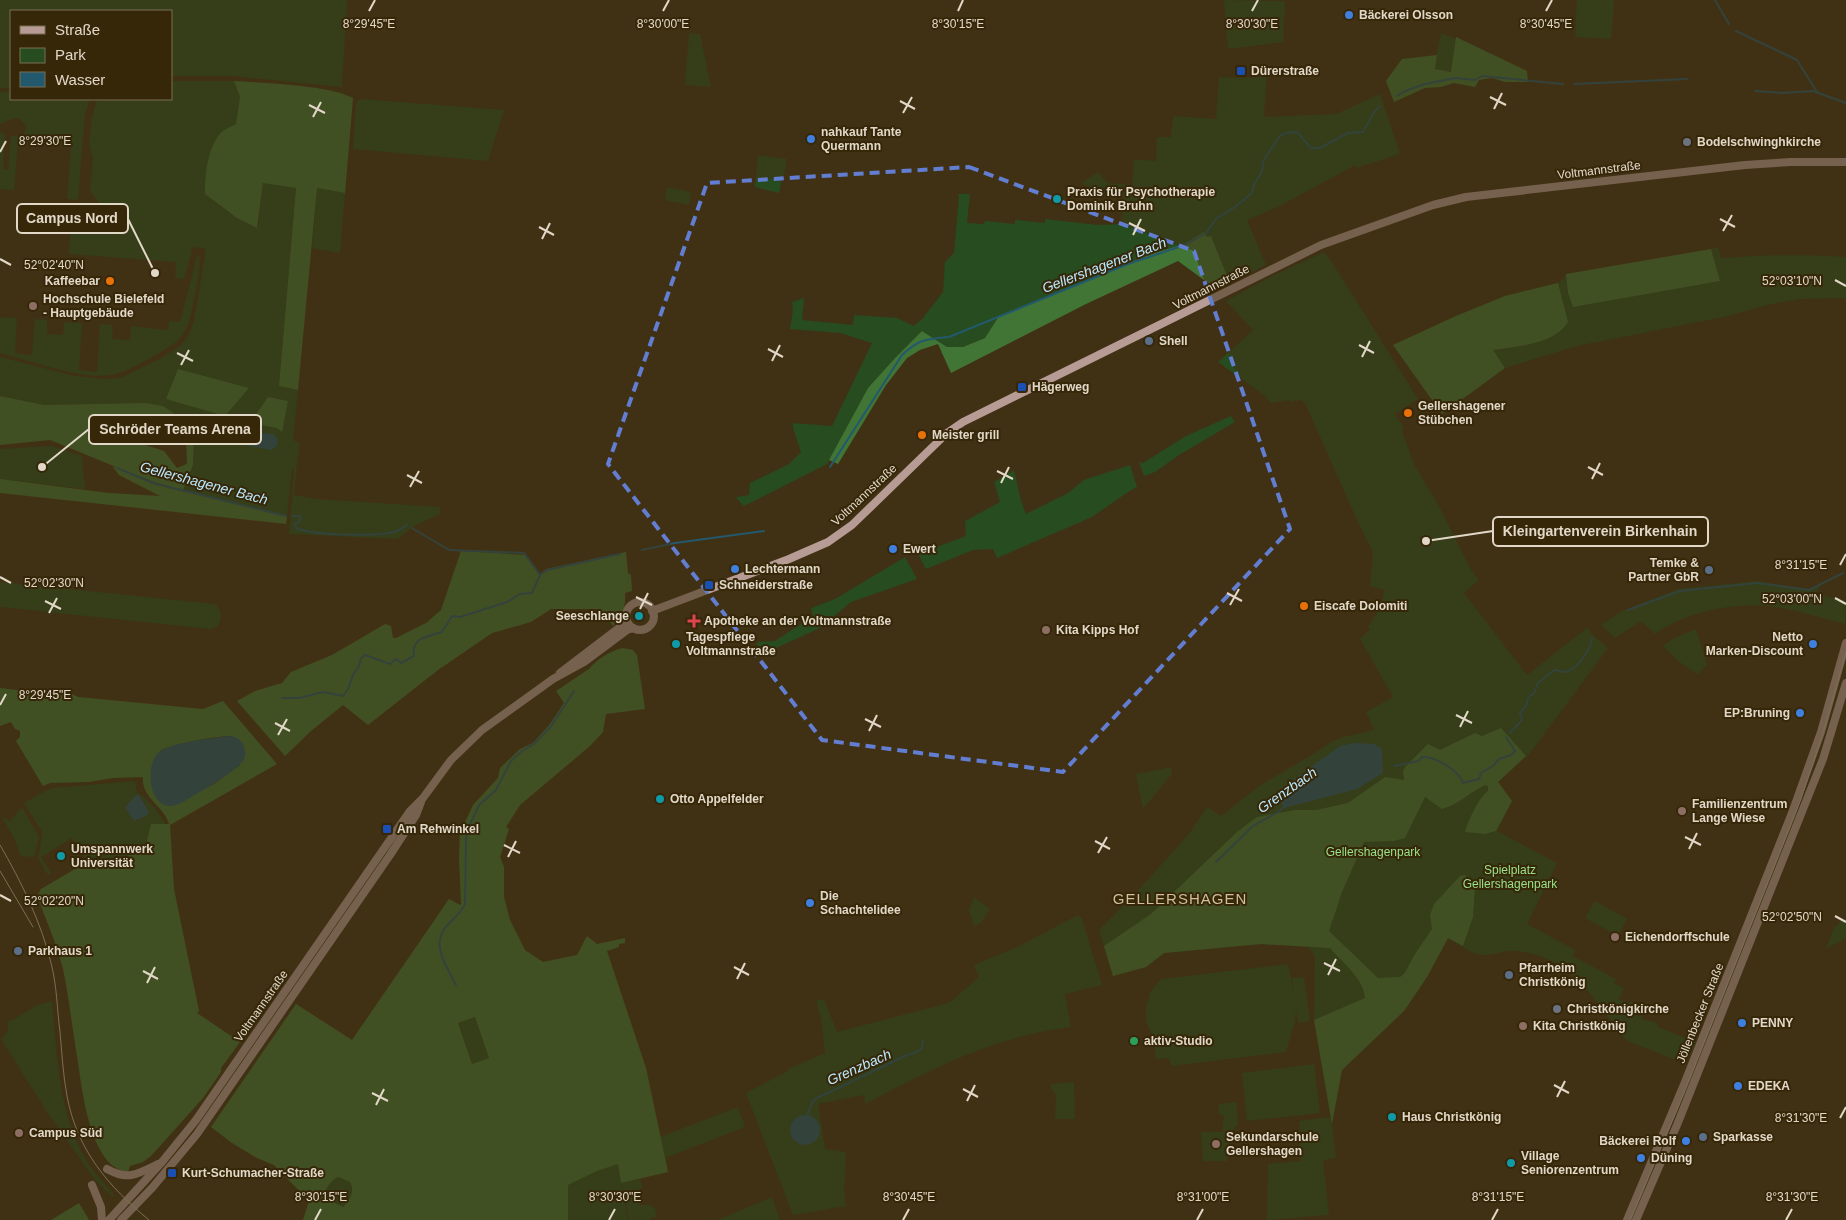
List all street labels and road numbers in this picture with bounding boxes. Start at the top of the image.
street label: Voltmannstraße [1556,158,1642,182]
street label: Voltmannstraße [1170,262,1252,312]
street label: Voltmannstraße [828,461,900,529]
street label: Jöllenbecker Straße [1674,961,1727,1065]
street label: Voltmannstraße [231,967,291,1044]

